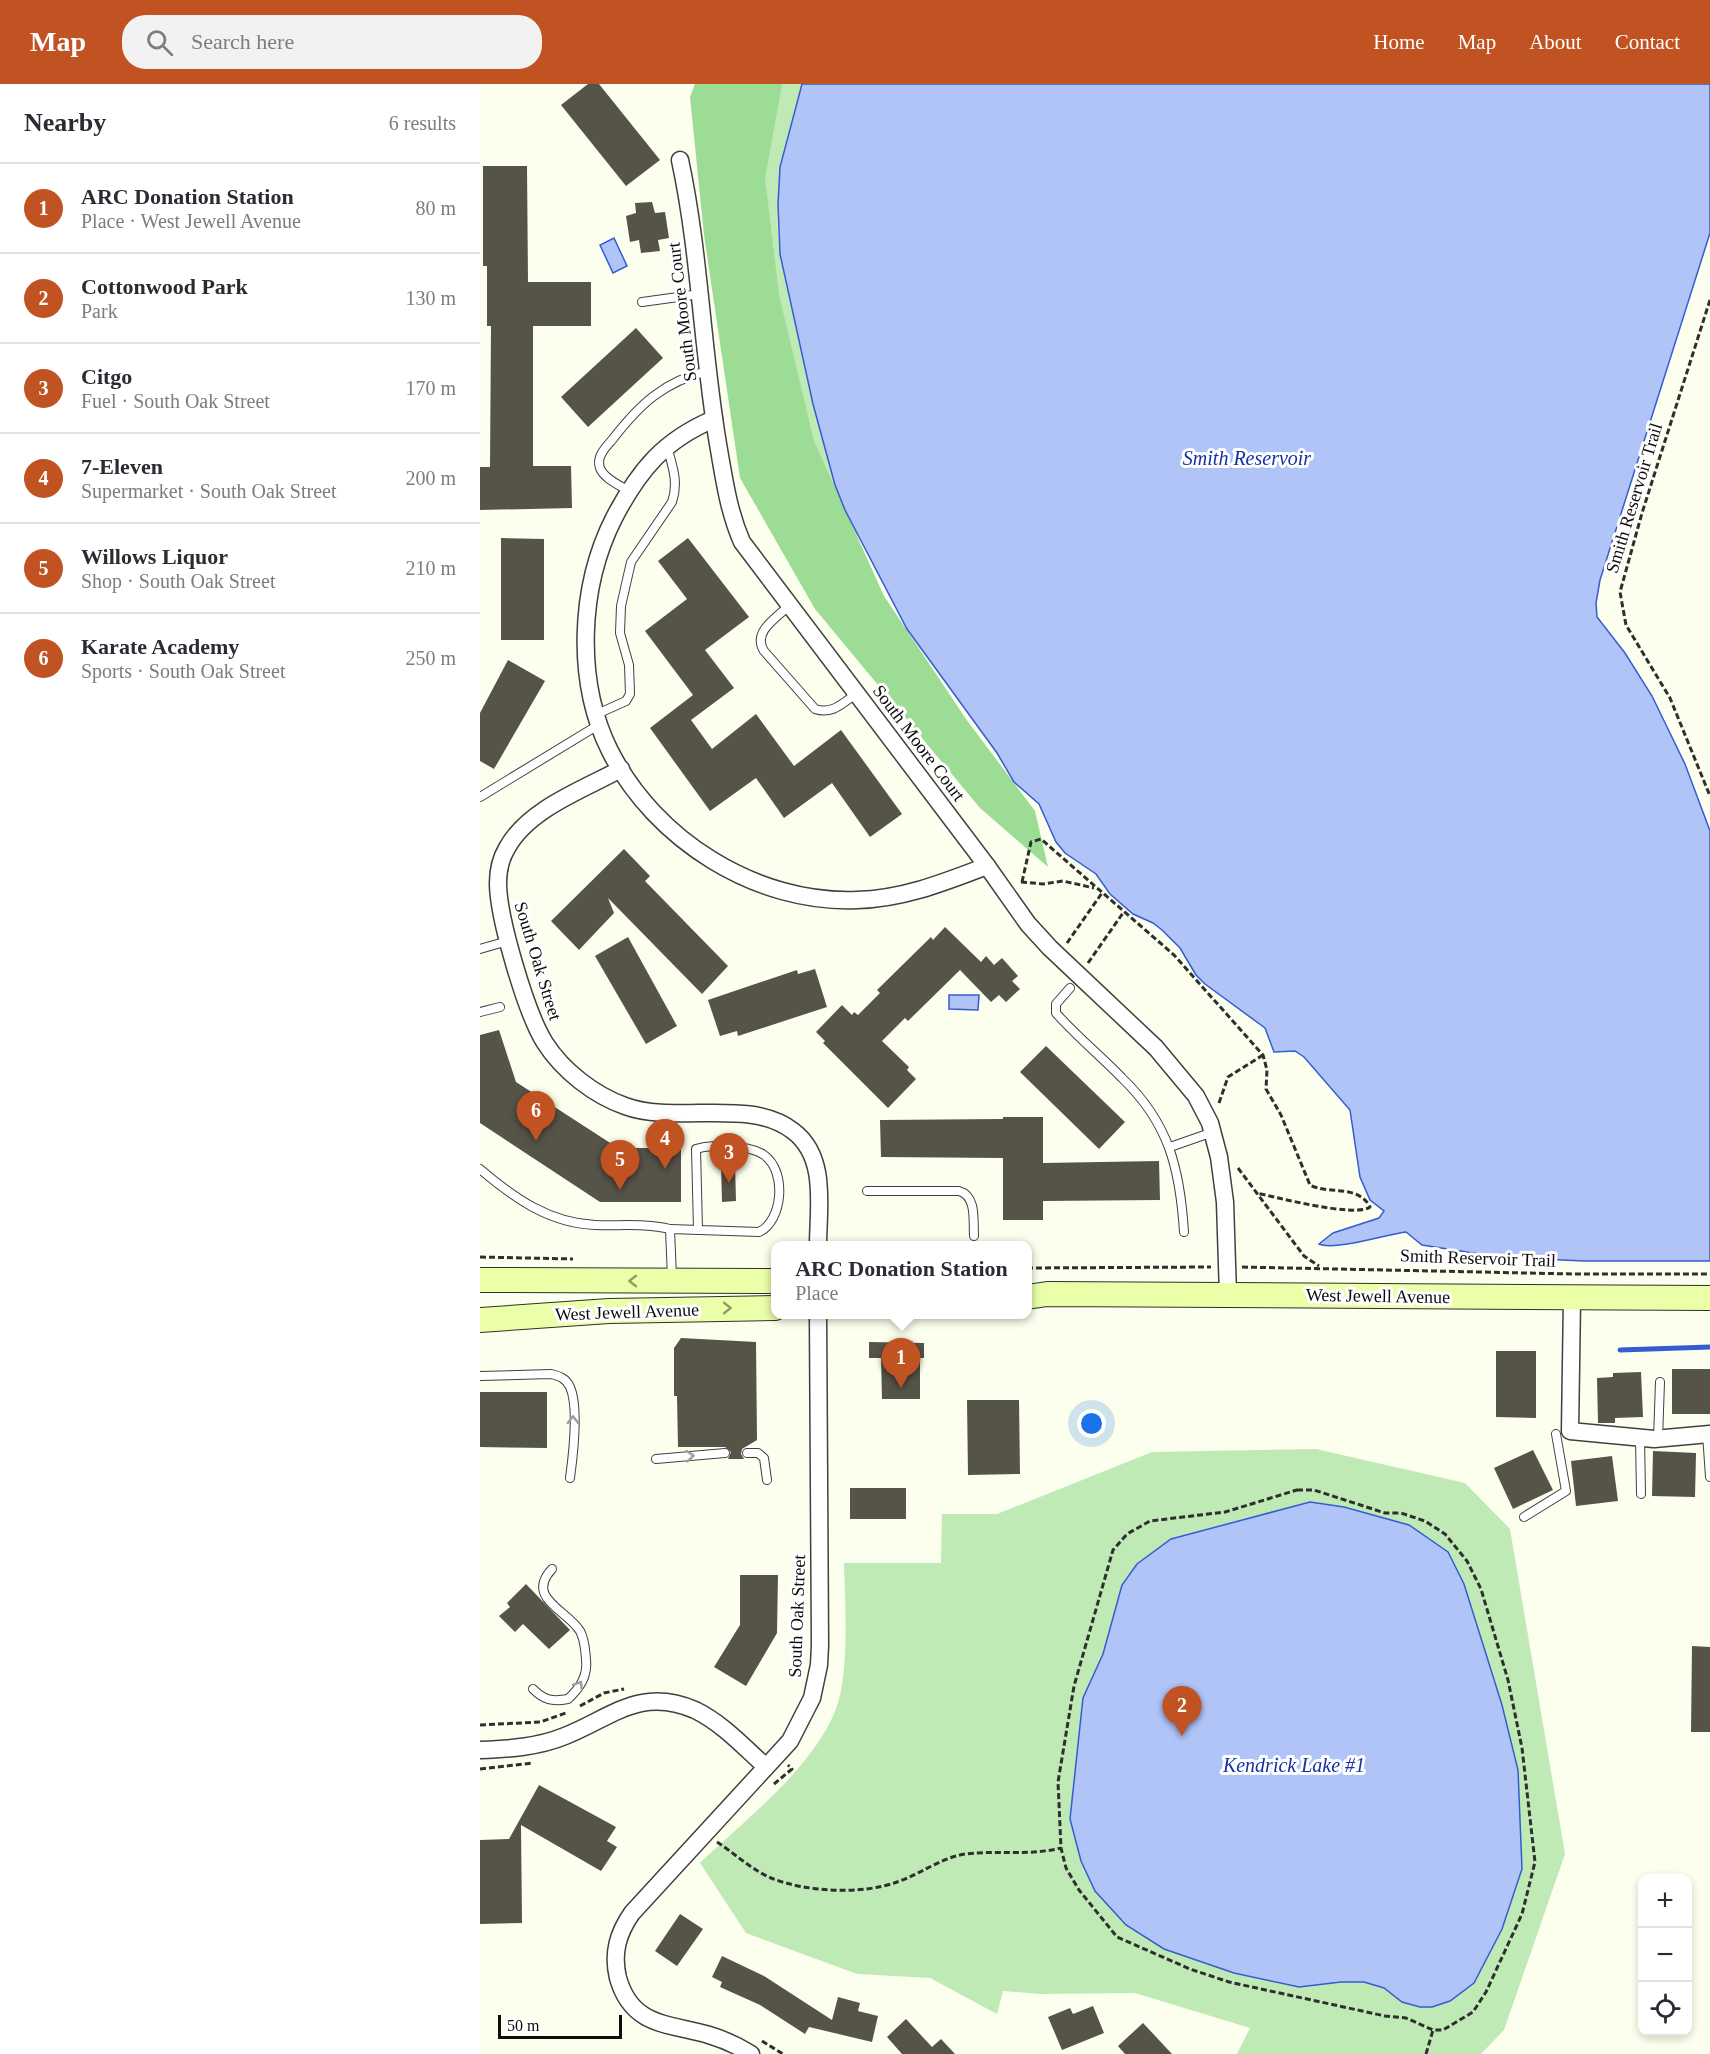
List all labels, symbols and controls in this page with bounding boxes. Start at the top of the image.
search box [122,15,542,69]
text: Map [30,26,86,57]
icon: search [143,26,176,59]
text: Search here [191,29,294,54]
text: Home [1373,30,1425,54]
text: Map [1458,30,1496,54]
text: About [1529,30,1582,54]
text: Contact [1615,30,1680,54]
text: Nearby [24,108,106,137]
text: 6 results [389,112,456,134]
text: ARC Donation Station [81,184,294,209]
text: 1 [39,197,49,219]
text: 80 m [415,197,456,219]
text: Place · West Jewell Avenue [81,210,301,232]
street label: South Moore Court [664,241,700,383]
text: Cottonwood Park [81,274,248,299]
text: 2 [39,287,49,309]
text: 130 m [405,287,456,309]
text: Park [81,300,118,322]
text: Citgo [81,364,132,389]
text: 3 [39,377,49,399]
text: 170 m [405,377,456,399]
text: Fuel · South Oak Street [81,390,270,412]
street label: Smith Reservoir Trail [1602,420,1666,576]
water label: Smith Reservoir [1183,447,1311,469]
text: 7-Eleven [81,454,163,479]
text: 4 [39,467,49,489]
text: 200 m [405,467,456,489]
text: Supermarket · South Oak Street [81,480,337,502]
text: Willows Liquor [81,544,228,569]
text: 5 [39,557,49,579]
text: 210 m [405,557,456,579]
text: Shop · South Oak Street [81,570,275,592]
text: Karate Academy [81,634,239,659]
text: 6 [39,647,49,669]
text: 250 m [405,647,456,669]
text: Sports · South Oak Street [81,660,285,682]
street label: South Moore Court [869,681,969,805]
street label: South Oak Street [510,899,566,1023]
pin: 6 [516,1092,556,1141]
pin: 4 [646,1120,684,1169]
pin: 3 [710,1134,748,1183]
pin: 5 [600,1140,640,1190]
popup [771,1241,1032,1319]
street label: Smith Reservoir Trail [1400,1245,1556,1271]
text: ARC Donation Station [795,1256,1008,1281]
one-way arrow [628,1274,637,1287]
text: Place [795,1282,838,1304]
street label: West Jewell Avenue [1306,1285,1450,1307]
street label: West Jewell Avenue [555,1299,699,1325]
one-way arrow [723,1302,732,1314]
pin: 1 [882,1338,920,1388]
your location [1077,1409,1106,1438]
one-way arrow [567,1416,579,1425]
one-way arrow [686,1450,695,1463]
street label: South Oak Street [785,1554,809,1678]
one-way arrow [572,1680,583,1691]
pin: 2 [1162,1686,1202,1736]
water label: Kendrick Lake #1 [1222,1754,1365,1776]
map controls [1638,1874,1692,2036]
button: + [1638,1874,1692,1928]
button: − [1638,1928,1692,1982]
button: locate [1638,1982,1692,2036]
scale bar [498,2012,622,2040]
text: 50 m [507,2017,539,2034]

